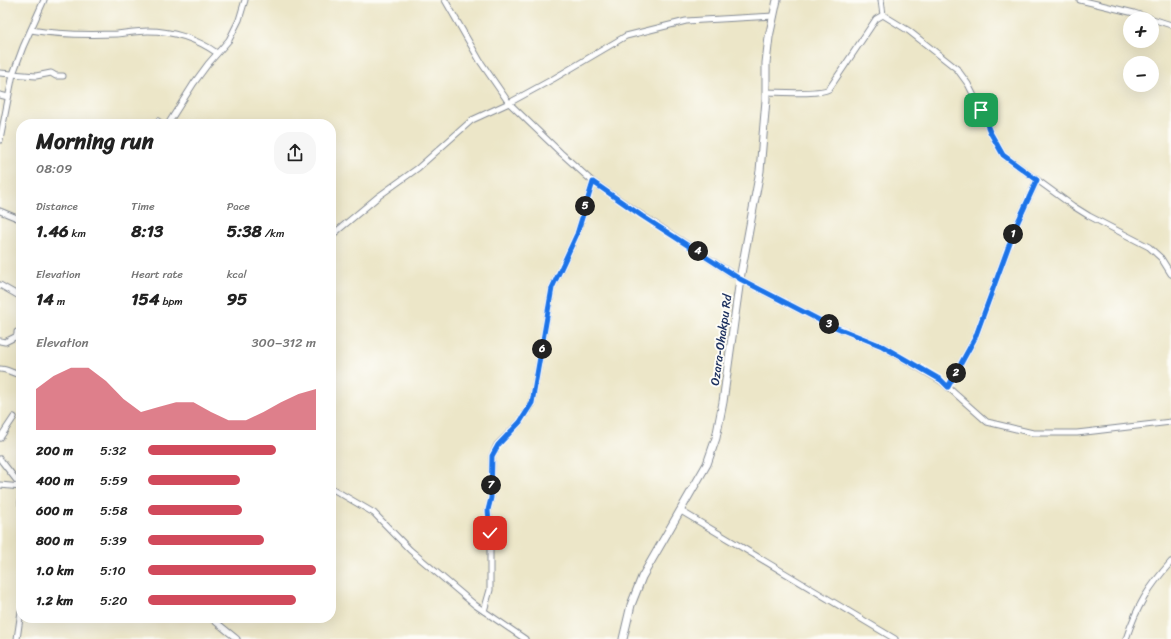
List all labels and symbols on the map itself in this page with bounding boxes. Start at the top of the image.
pin [964,93,998,127]
pin: 5 [575,196,595,216]
pin: 1 [1003,224,1023,244]
pin: 4 [688,241,708,261]
street label: Ozara-Ohakpu Rd [704,292,738,387]
pin: 3 [819,314,839,334]
pin: 6 [532,339,552,359]
pin: 2 [946,363,966,383]
pin: 7 [481,475,501,495]
pin [473,516,507,550]

